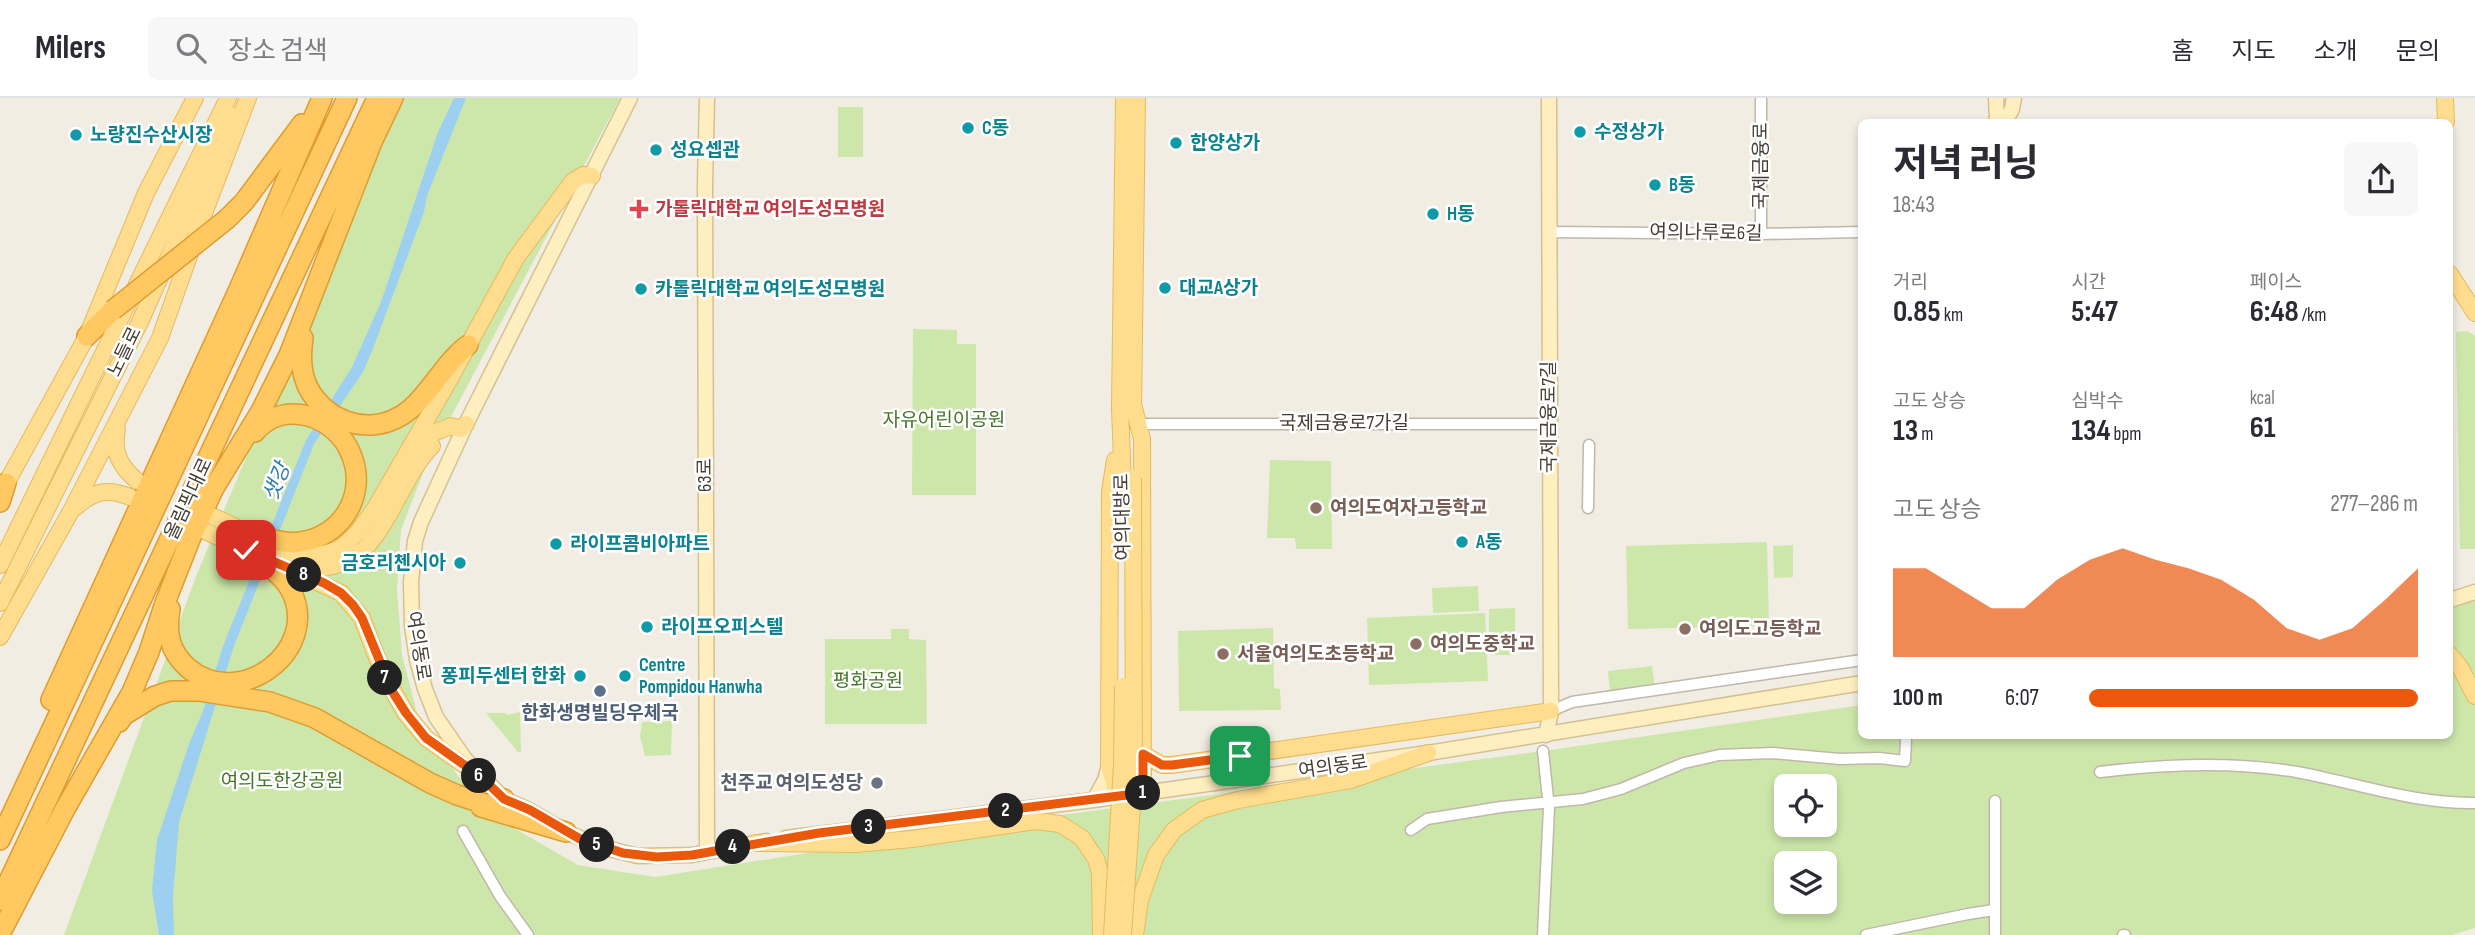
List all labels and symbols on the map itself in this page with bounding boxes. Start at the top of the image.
place label: C동 [982,117,1009,140]
marker: C동 [960,120,976,136]
place label: 수정상가 [1594,121,1664,144]
street label: 국제금융로 [1750,122,1773,210]
place label: 노량진수산시장 [90,124,212,147]
marker: 수정상가 [1572,124,1588,140]
marker: 노량진수산시장 [68,127,84,143]
place label: 한양상가 [1190,132,1260,155]
marker: 한양상가 [1168,135,1184,151]
place label: 성요셉관 [670,139,740,162]
marker: 성요셉관 [648,142,664,158]
place label: B동 [1669,174,1696,197]
marker: B동 [1647,177,1663,193]
place label: 가톨릭대학교 여의도성모병원 [655,198,885,221]
marker: 가톨릭대학교 여의도성모병원 [629,199,649,219]
place label: H동 [1447,203,1475,226]
marker: H동 [1425,206,1441,222]
street label: 여의나루로6길 [1649,221,1763,245]
place label: 대교A상가 [1179,277,1258,300]
place label: 카톨릭대학교 여의도성모병원 [655,278,885,301]
marker: 대교A상가 [1157,280,1173,296]
marker: 카톨릭대학교 여의도성모병원 [633,281,649,297]
street label: 노들로 [103,323,147,381]
street label: 국제금융로7길 [1538,361,1561,473]
park label: 자유어린이공원 [883,409,1005,432]
street label: 국제금융로7가길 [1279,412,1409,435]
street label: 올림픽대로 [160,455,218,543]
water label: 샛강 [258,457,297,505]
street label: 63로 [694,458,717,492]
street label: 여의대방로 [1111,473,1135,561]
place label: 여의도여자고등학교 [1330,497,1487,520]
marker: 여의도여자고등학교 [1308,500,1324,516]
pin [216,520,276,580]
place label: A동 [1475,531,1503,554]
place label: 라이프콤비아파트 [570,533,710,556]
marker: A동 [1454,534,1470,550]
marker: 라이프콤비아파트 [548,536,564,552]
place label: 금호리첸시아 [341,552,447,575]
marker: 금호리첸시아 [452,555,468,571]
pin: 8 [286,558,322,592]
street label: 여의동로 [401,610,435,682]
place label: 라이프오피스텔 [661,616,783,639]
place label: 여의도고등학교 [1699,618,1821,641]
marker: 라이프오피스텔 [639,619,655,635]
marker: 여의도고등학교 [1677,621,1693,637]
place label: 여의도중학교 [1430,633,1535,656]
marker: 여의도중학교 [1408,636,1424,652]
place label: 서울여의도초등학교 [1237,643,1394,666]
marker: 서울여의도초등학교 [1215,646,1231,662]
place label: Centre Pompidou Hanwha [639,654,762,699]
pin: 7 [368,660,402,696]
place label: 퐁피두센터 한화 [441,665,567,688]
marker: 퐁피두센터 한화 [572,668,588,684]
marker: Centre Pompidou Hanwha [617,668,633,684]
park label: 평화공원 [833,670,903,693]
marker: 한화생명빌딩우체국 [592,683,608,699]
place label: 한화생명빌딩우체국 [521,702,679,725]
pin [1210,726,1270,786]
street label: 여의동로 [1297,751,1369,783]
pin: 6 [462,758,496,794]
park label: 여의도한강공원 [221,770,343,793]
place label: 천주교 여의도성당 [720,772,864,795]
marker: 천주교 여의도성당 [869,775,885,791]
pin: 1 [1126,776,1160,810]
pin: 2 [988,794,1024,828]
pin: 3 [852,810,886,844]
pin: 5 [580,828,614,862]
pin: 4 [716,830,750,864]

